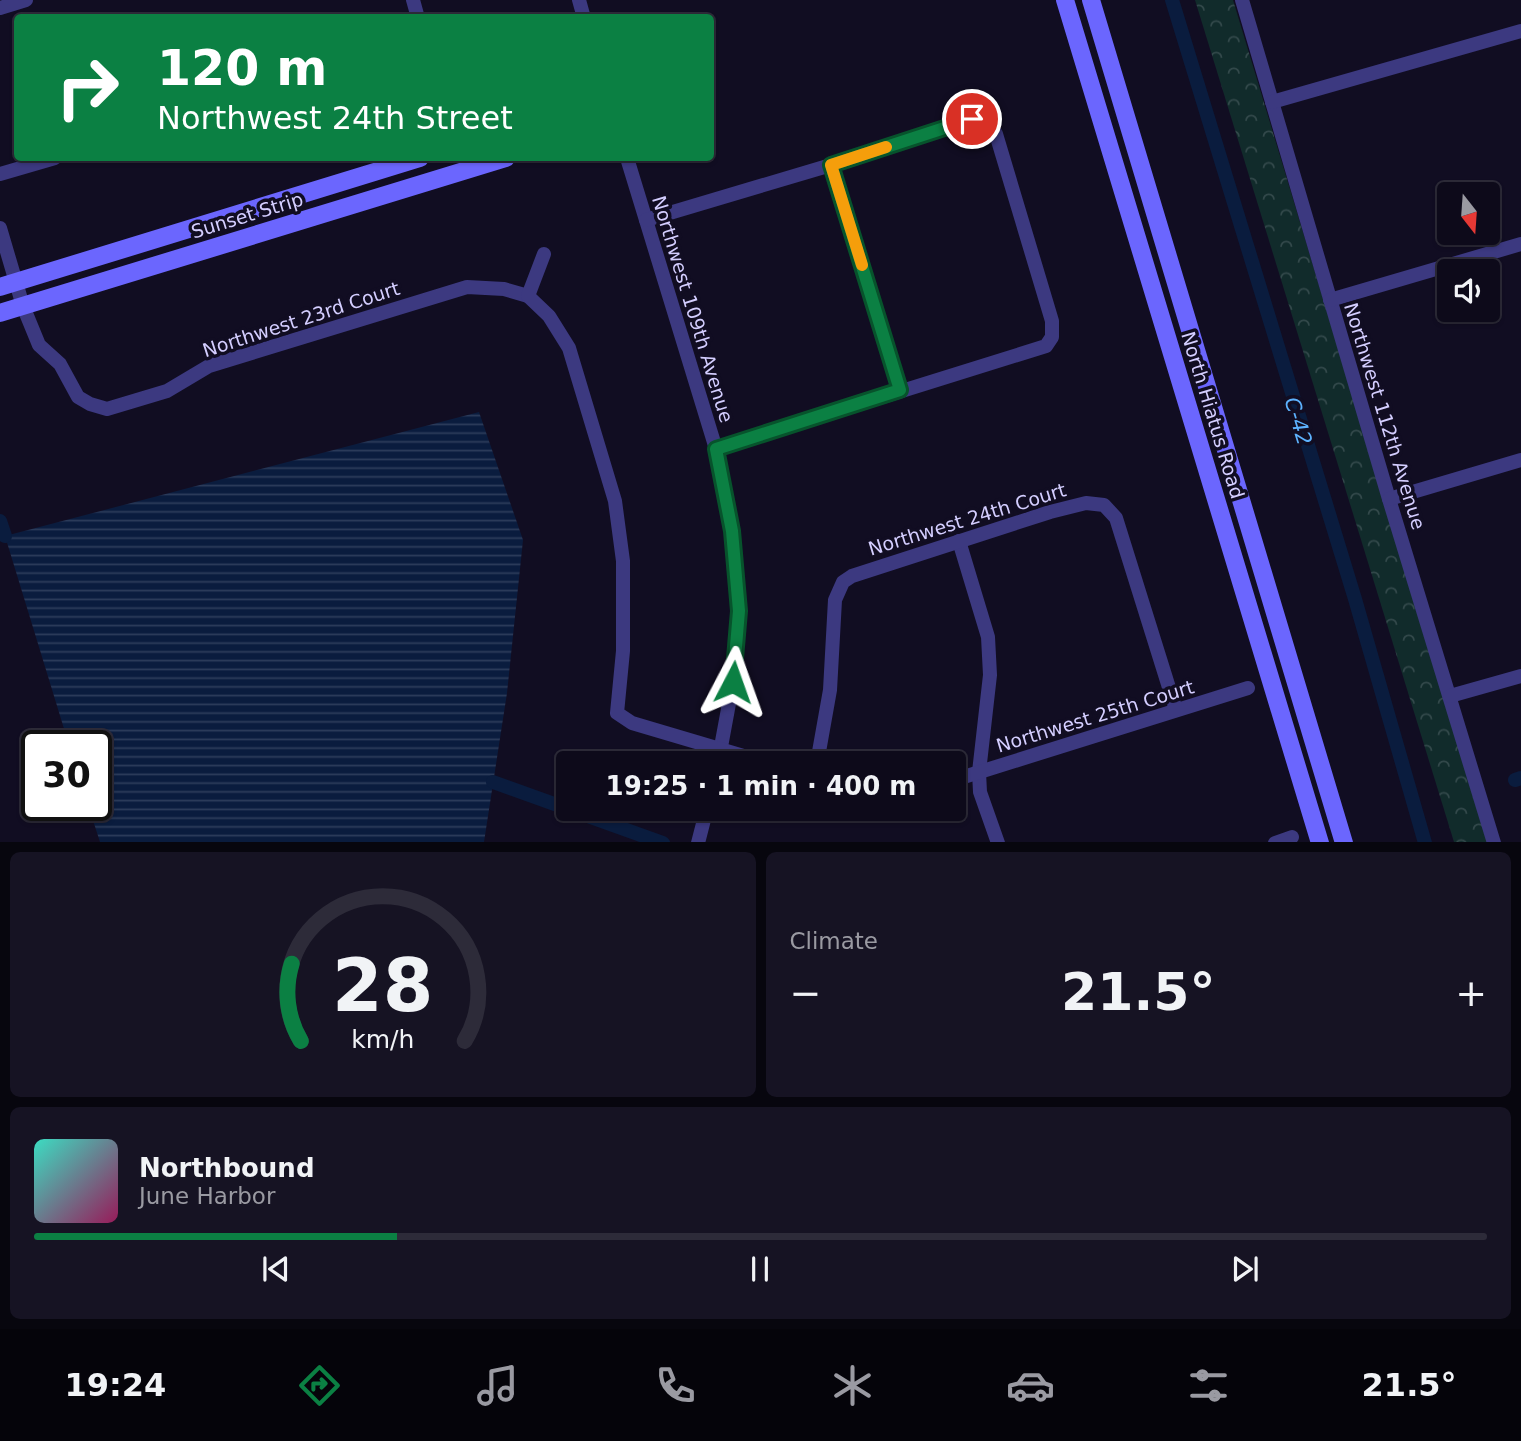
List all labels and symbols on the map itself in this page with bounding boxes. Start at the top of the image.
pin [942,89,1002,149]
north arrow [1437,182,1500,245]
street label: Sunset Strip [188,188,306,242]
street label: Northwest 109th Avenue [648,193,738,425]
street label: Northwest 23rd Court [200,277,402,361]
street label: Northwest 112th Avenue [1340,300,1430,532]
street label: North Hiatus Road [1177,329,1249,501]
water label: C-42 [1279,394,1317,448]
street label: Northwest 24th Court [865,478,1069,560]
position arrow [696,645,770,719]
street label: Northwest 25th Court [993,675,1197,757]
speed limit sign: 30 [21,730,112,821]

